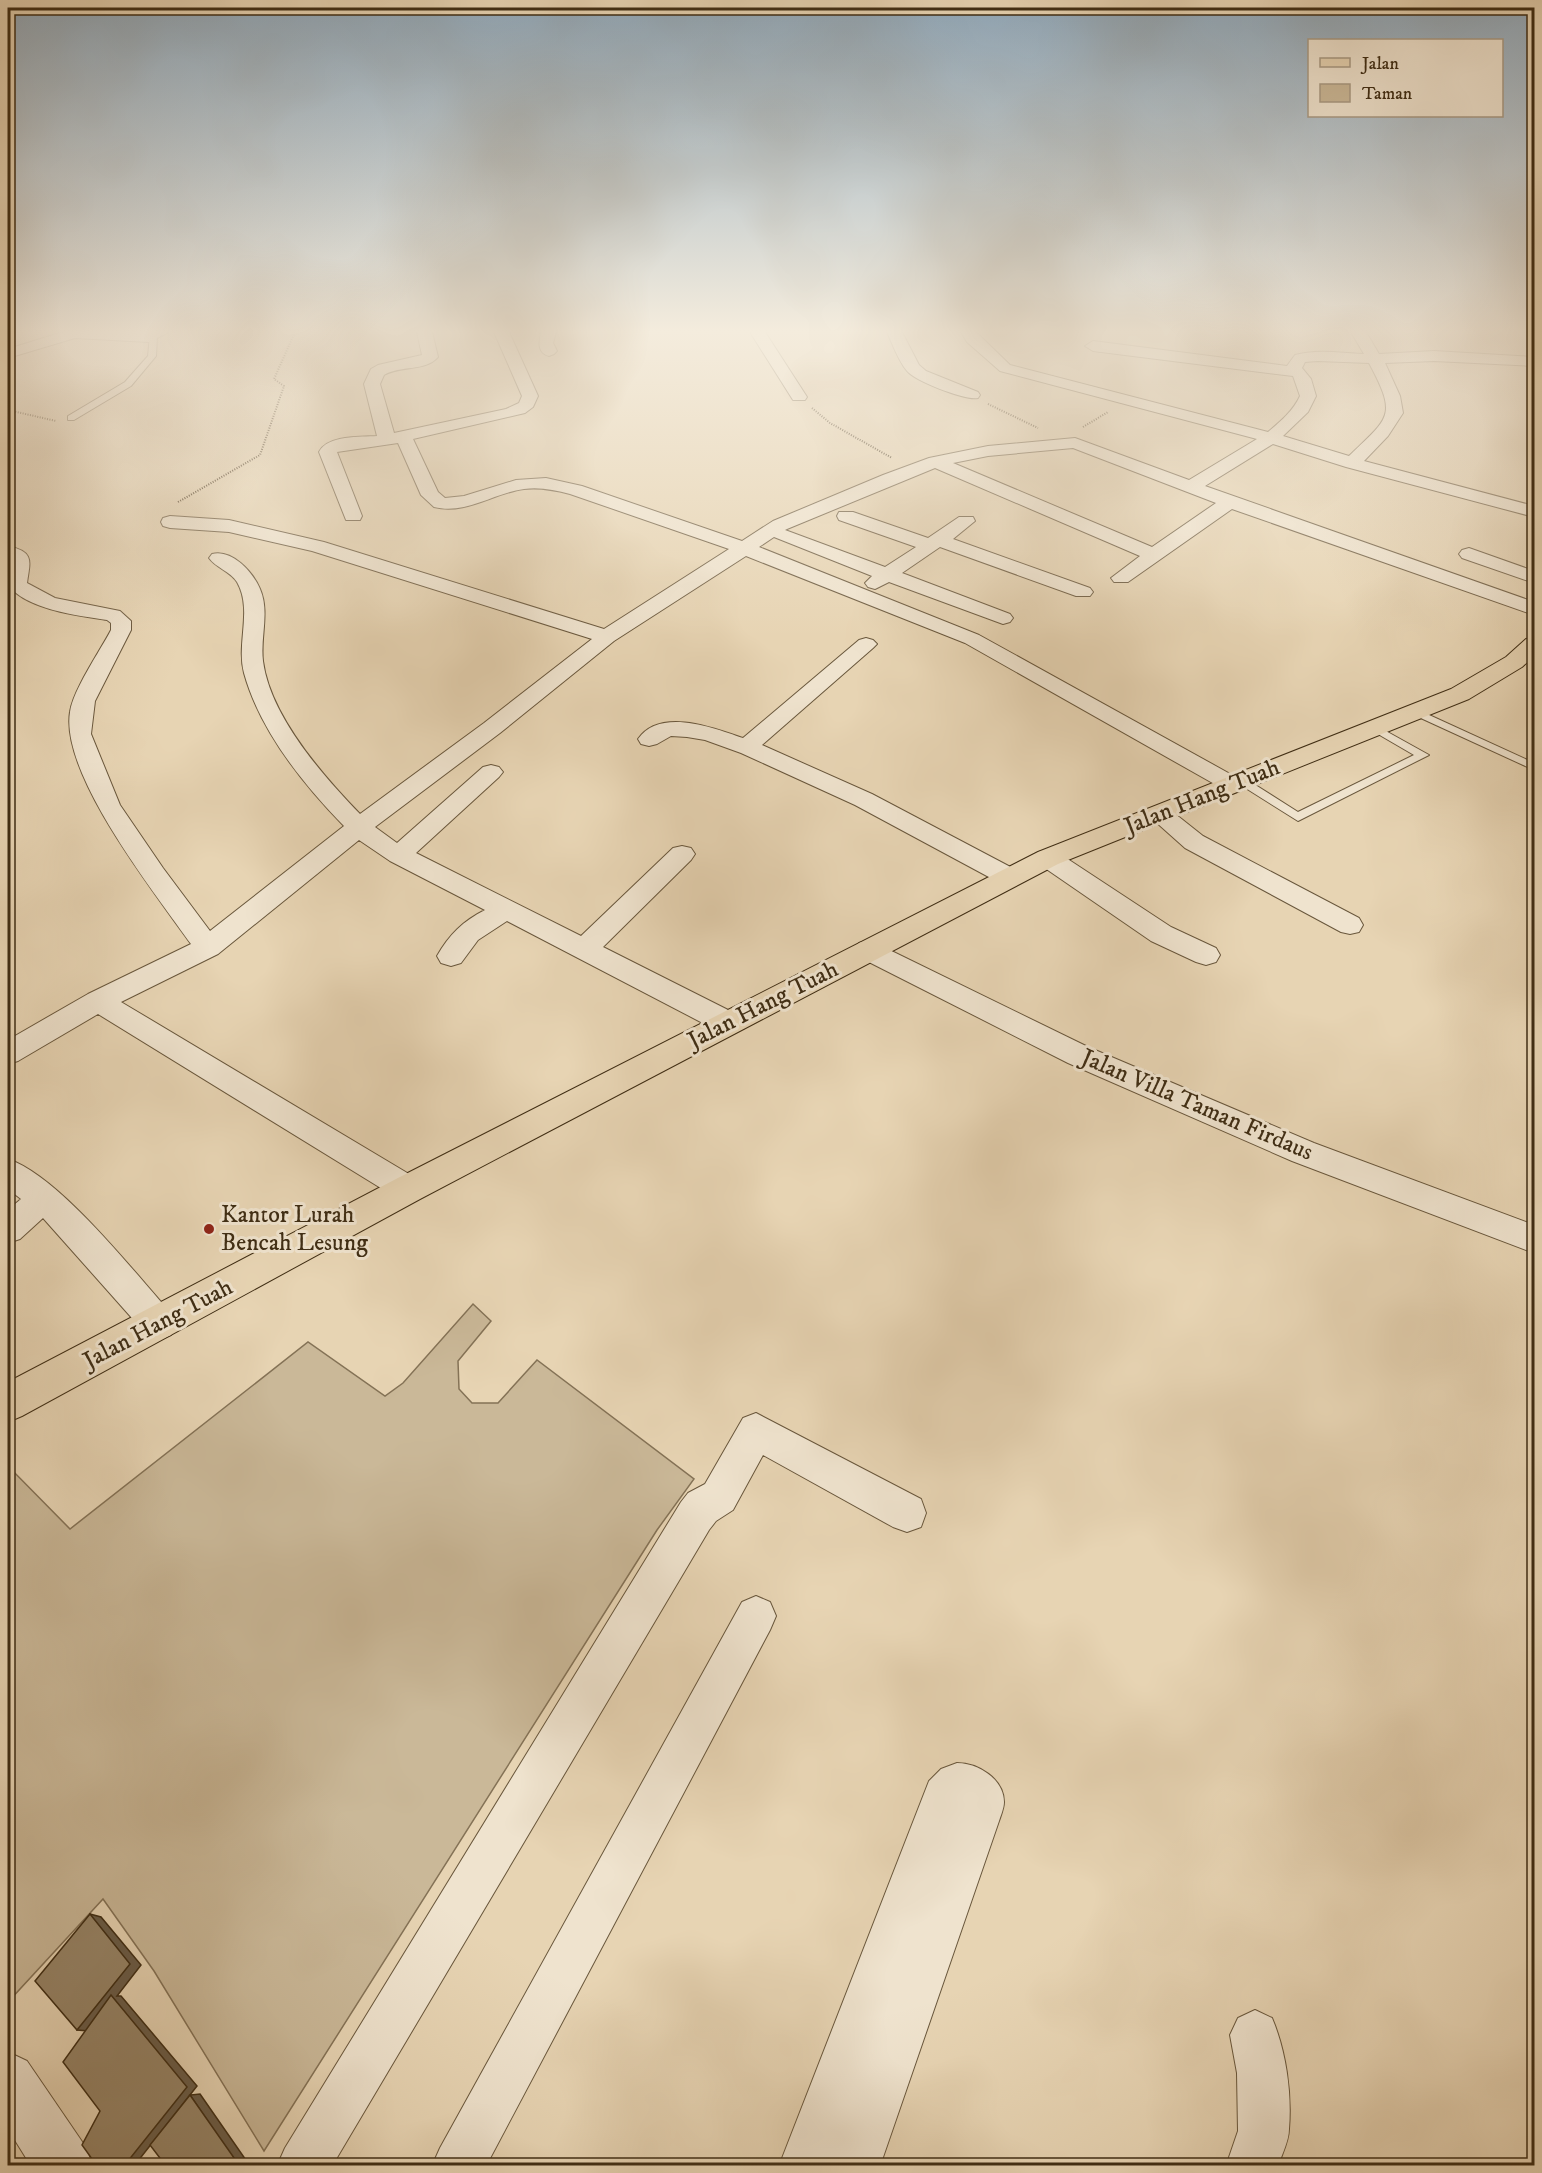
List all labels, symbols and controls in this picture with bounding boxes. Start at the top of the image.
legend [1308,39,1503,117]
text: Jalan [1360,53,1400,75]
text: Taman [1362,83,1413,105]
street label: Jalan Hang Tuah [1118,752,1284,843]
street label: Jalan Hang Tuah [681,954,844,1057]
street label: Jalan Villa Taman Firdaus [1075,1042,1317,1167]
place label: Kantor Lurah Bencah Lesung [221,1200,368,1258]
marker: Kantor Lurah Bencah Lesung [202,1222,216,1236]
street label: Jalan Hang Tuah [76,1272,238,1377]

